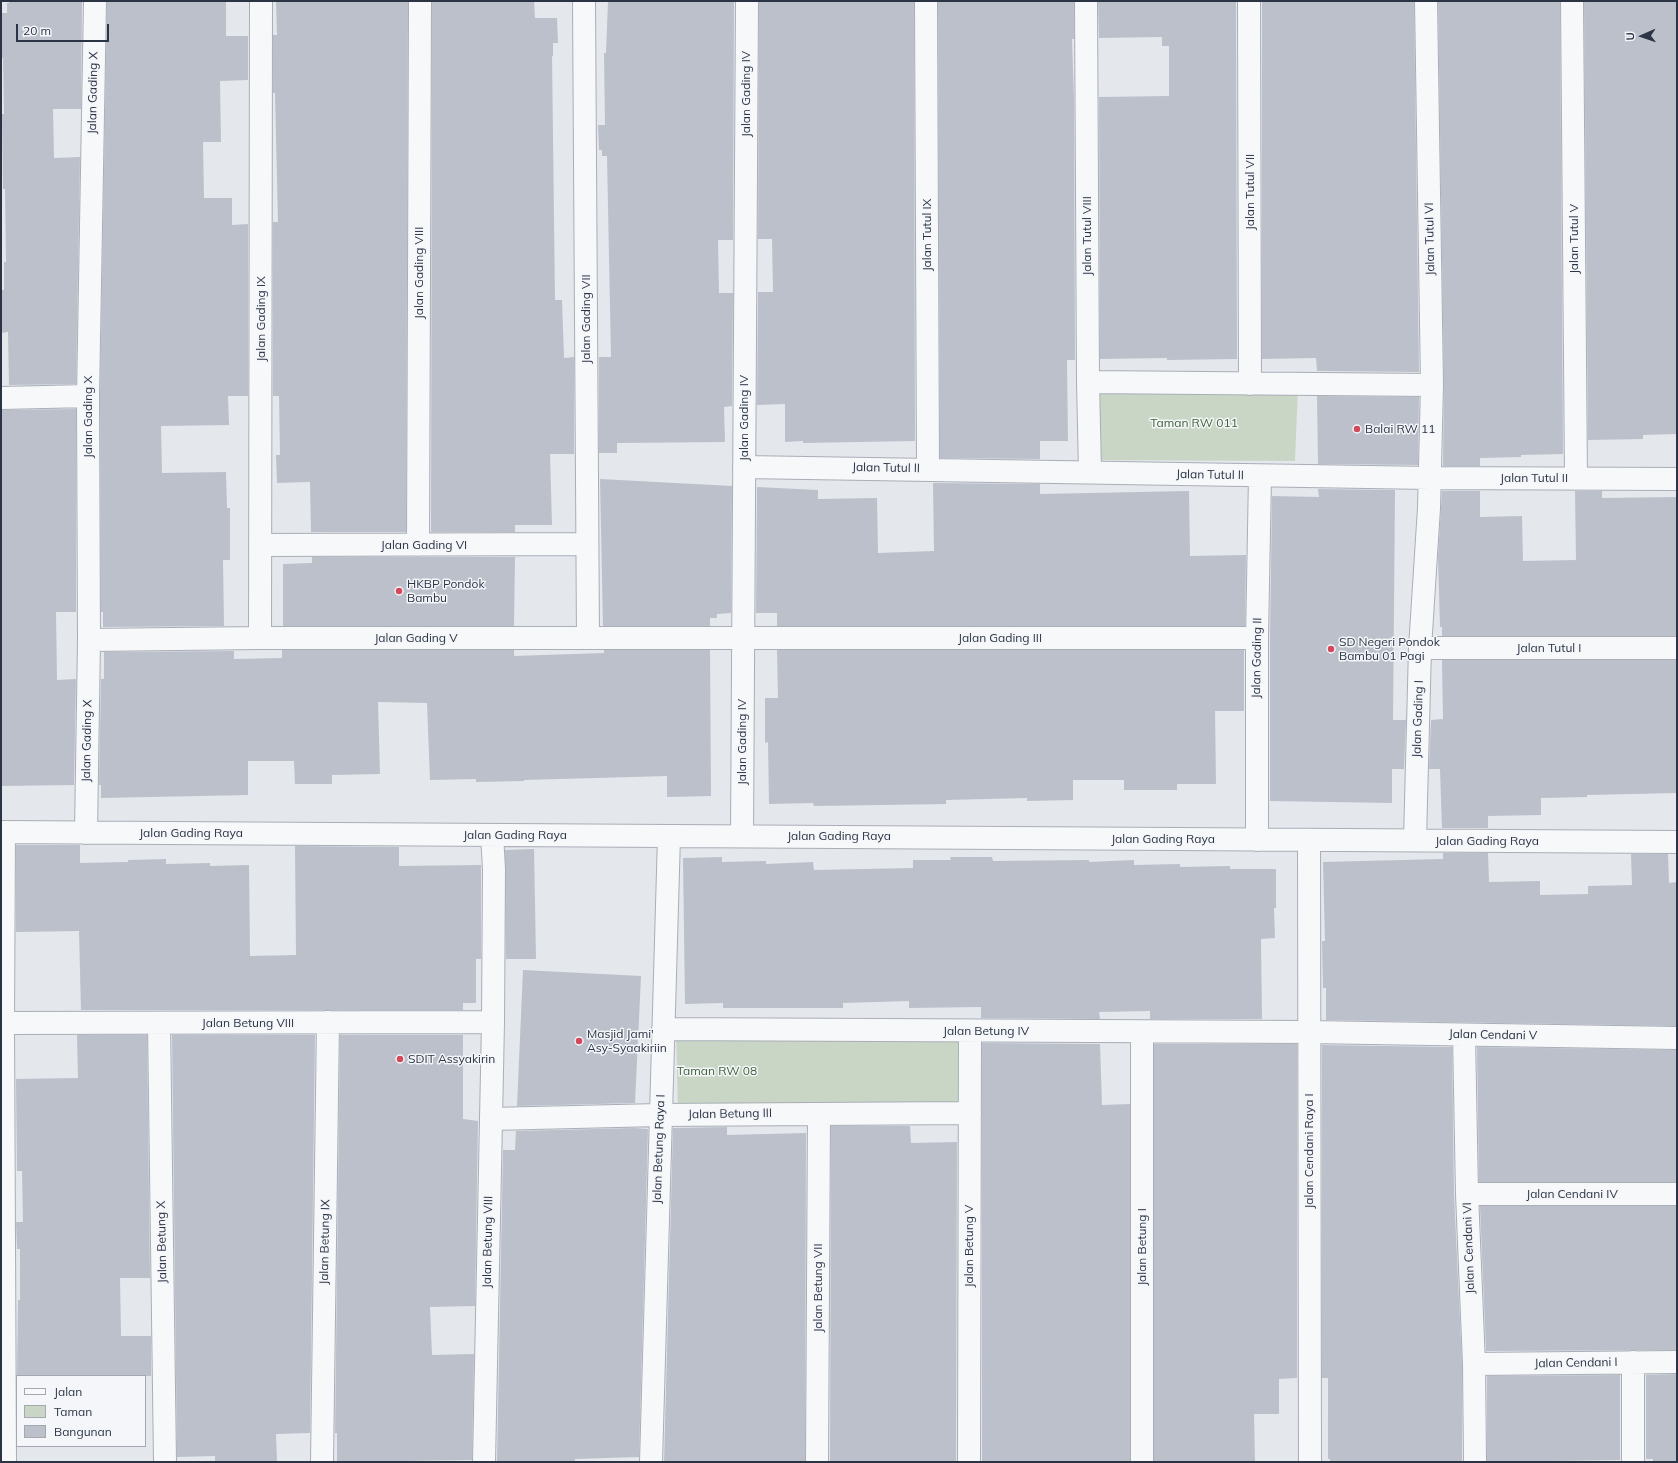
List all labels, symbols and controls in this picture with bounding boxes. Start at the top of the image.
scale bar [18,16,111,42]
north arrow [1622,16,1662,56]
text: 20 m [23,23,51,38]
text: U [1623,32,1637,41]
street label: Jalan Gading IV [739,51,753,137]
street label: Jalan Gading X [85,52,101,134]
street label: Jalan Tutul VII [1243,154,1257,230]
street label: Jalan Tutul VIII [1080,196,1094,276]
street label: Jalan Tutul IX [920,199,934,271]
street label: Jalan Tutul VI [1422,202,1438,276]
street label: Jalan Tutul V [1567,204,1581,274]
street label: Jalan Gading VIII [412,227,426,319]
street label: Jalan Gading VII [579,274,593,364]
street label: Jalan Gading IX [254,276,268,362]
street label: Jalan Gading IV [737,375,751,461]
street label: Jalan Gading X [81,376,95,458]
park label: Taman RW 011 [1150,416,1238,430]
place label: Balai RW 11 [1365,422,1435,436]
marker: Balai RW 11 [1352,424,1362,434]
street label: Jalan Tutul II [852,460,920,476]
street label: Jalan Tutul II [1176,467,1244,483]
street label: Jalan Tutul II [1500,471,1568,485]
street label: Jalan Gading VI [381,538,467,552]
place label: HKBP Pondok Bambu [407,577,485,605]
marker: HKBP Pondok Bambu [394,586,404,596]
street label: Jalan Gading II [1249,617,1265,699]
street label: Jalan Gading V [374,631,458,645]
street label: Jalan Gading III [958,631,1042,645]
place label: SD Negeri Pondok Bambu 01 Pagi [1339,635,1440,663]
street label: Jalan Tutul I [1517,641,1581,655]
marker: SD Negeri Pondok Bambu 01 Pagi [1326,644,1336,654]
street label: Jalan Gading I [1409,680,1427,758]
street label: Jalan Gading IV [735,699,749,785]
street label: Jalan Gading X [79,700,95,782]
street label: Jalan Gading Raya [139,826,243,840]
street label: Jalan Gading Raya [463,828,567,842]
street label: Jalan Gading Raya [787,829,891,843]
street label: Jalan Gading Raya [1111,832,1215,846]
street label: Jalan Gading Raya [1435,834,1539,848]
street label: Jalan Betung VIII [202,1016,294,1030]
street label: Jalan Betung IV [943,1024,1029,1038]
place label: Masjid Jami' Asy-Syaakiriin [587,1027,667,1055]
street label: Jalan Cendani V [1449,1027,1537,1043]
marker: Masjid Jami' Asy-Syaakiriin [574,1036,584,1046]
place label: SDIT Assyakirin [408,1052,495,1066]
marker: SDIT Assyakirin [395,1054,405,1064]
park label: Taman RW 08 [677,1064,757,1078]
street label: Jalan Cendani Raya I [1302,1093,1316,1209]
street label: Jalan Betung Raya I [650,1094,668,1204]
street label: Jalan Betung III [688,1106,772,1122]
street label: Jalan Cendani IV [1526,1187,1618,1201]
street label: Jalan Betung VIII [480,1196,496,1288]
street label: Jalan Betung IX [317,1199,333,1285]
street label: Jalan Betung X [154,1201,170,1283]
street label: Jalan Cendani VI [1460,1202,1478,1294]
street label: Jalan Betung V [962,1205,976,1287]
street label: Jalan Betung I [1135,1208,1149,1286]
street label: Jalan Betung VII [811,1243,825,1333]
street label: Jalan Cendani I [1534,1355,1618,1371]
legend [16,1375,146,1447]
text: Jalan [54,1384,82,1399]
text: Taman [54,1404,92,1419]
text: Bangunan [54,1424,112,1439]

